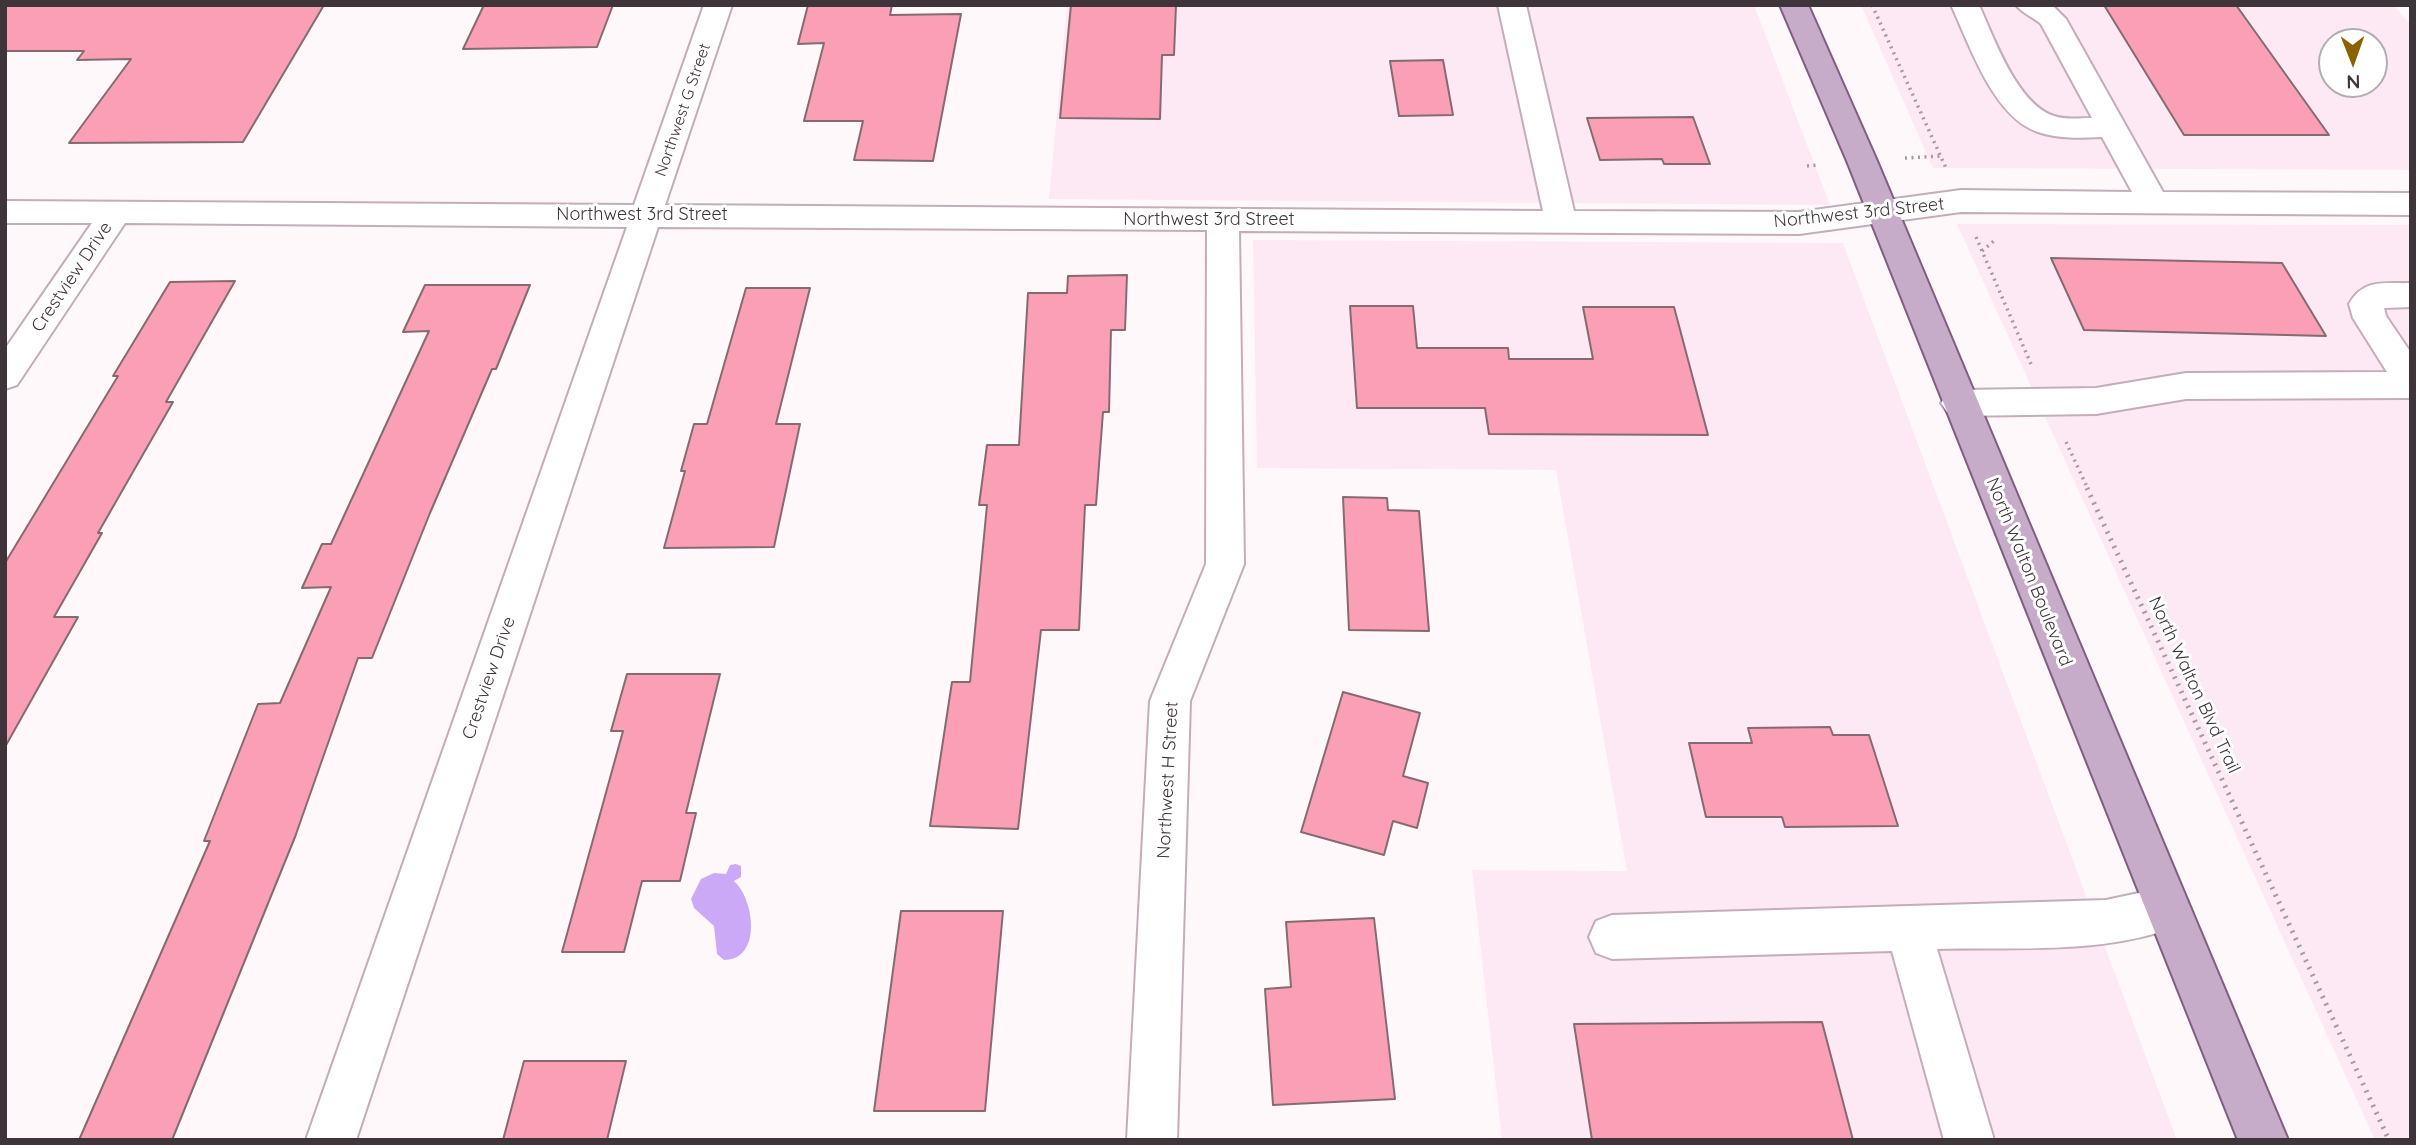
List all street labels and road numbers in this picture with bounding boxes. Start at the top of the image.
street label: Northwest G Street [651,41,715,179]
street label: Northwest 3rd Street [1773,193,1945,233]
street label: Northwest 3rd Street [556,204,728,226]
street label: Northwest 3rd Street [1123,209,1295,231]
street label: Crestview Drive [27,218,117,336]
street label: North Walton Boulevard [1981,475,2077,669]
street label: North Walton Blvd Trail [2144,593,2244,777]
street label: Crestview Drive [458,614,520,742]
street label: Northwest H Street [1153,701,1183,859]

